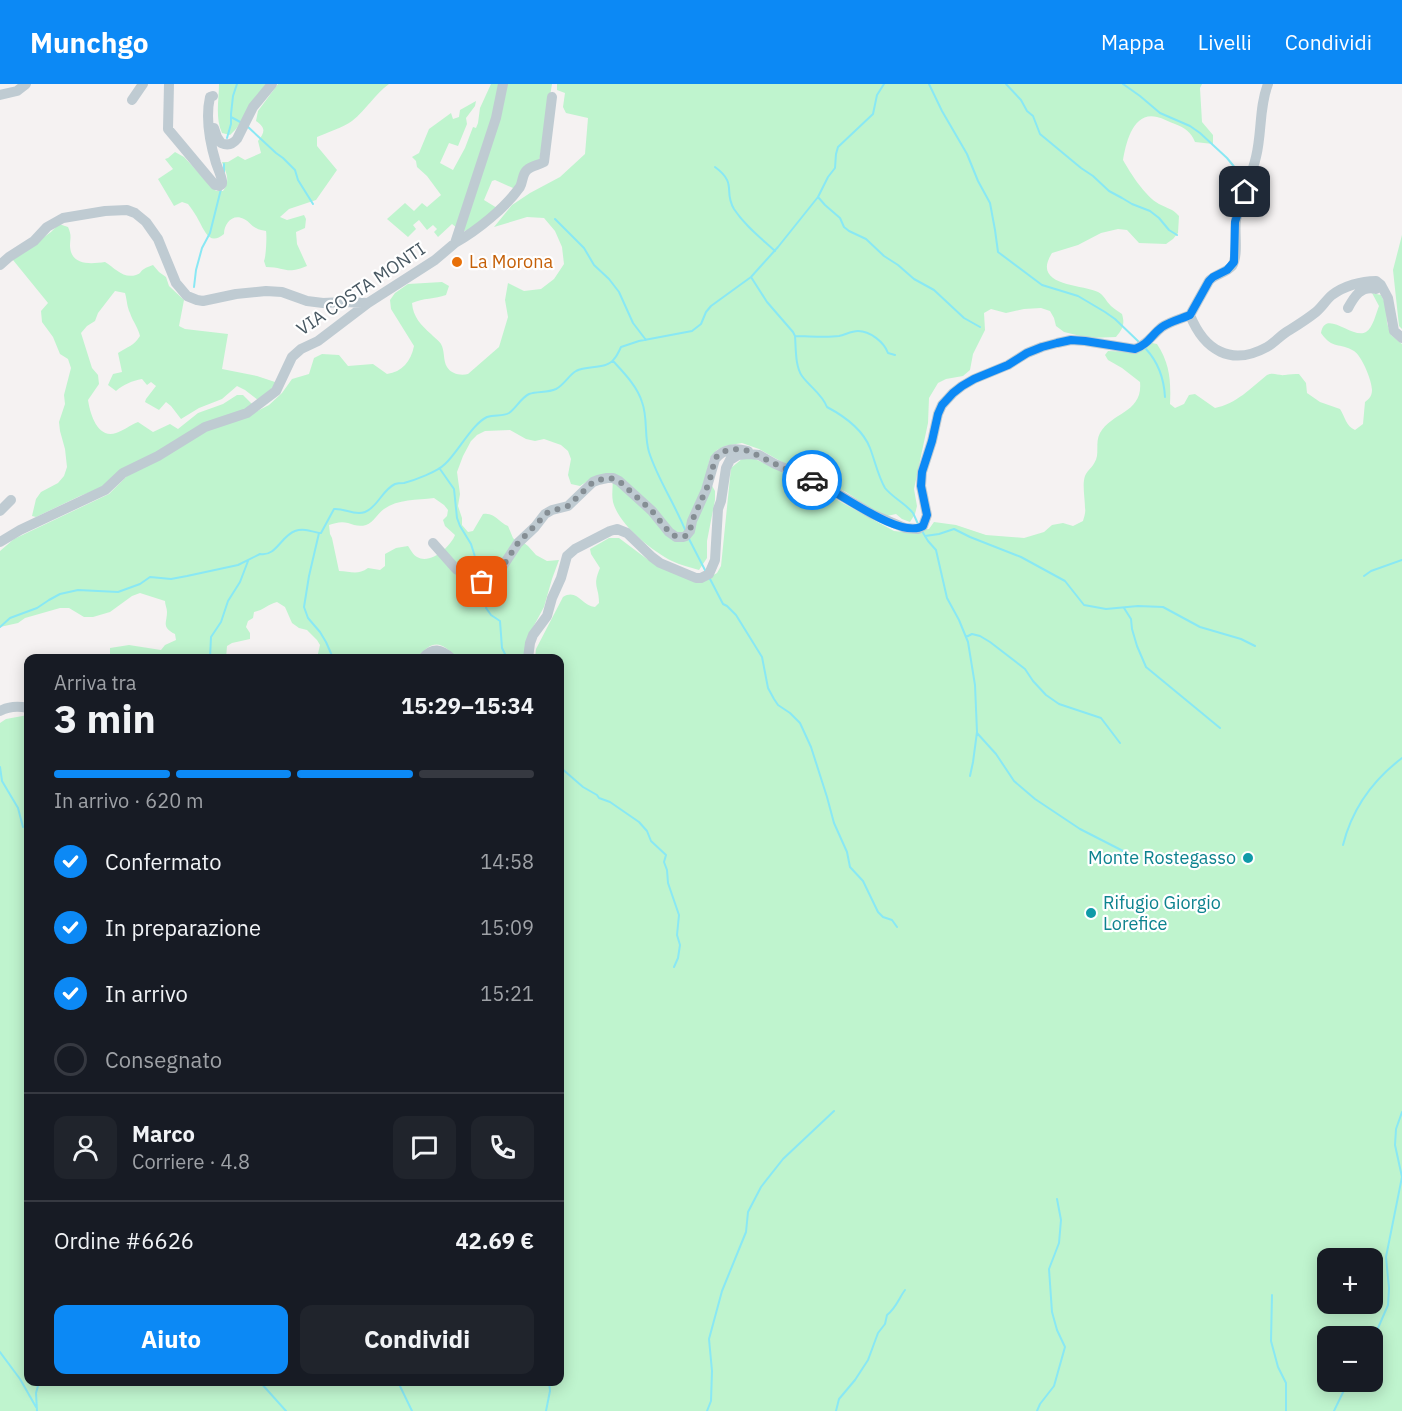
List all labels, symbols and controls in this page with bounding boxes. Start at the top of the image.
text: Munchgo [30,24,149,61]
text: Mappa [1101,28,1165,56]
text: Livelli [1198,28,1252,56]
text: Condividi [1285,28,1372,56]
pin [1219,166,1270,217]
icon: home [1228,175,1261,208]
street label: VIA COSTA MONTI [292,237,429,340]
place label: La Morona [469,250,553,273]
marker: La Morona [450,255,464,269]
courier [782,450,842,510]
icon: car [796,464,829,497]
pin [456,556,507,607]
icon: bag [465,565,498,598]
text: Arriva tra [54,669,137,696]
text: 15:29–15:34 [401,691,534,720]
text: 3 min [54,693,156,744]
text: In arrivo · 620 m [54,787,203,814]
icon: check [54,845,87,878]
place label: Monte Rostegasso [1088,846,1236,869]
text: Confermato [105,847,222,876]
text: 14:58 [480,848,534,875]
marker: Monte Rostegasso [1241,851,1255,865]
place label: Rifugio Giorgio Lorefice [1103,891,1221,935]
marker: Rifugio Giorgio Lorefice [1084,906,1098,920]
icon: check [54,911,87,944]
text: In preparazione [105,913,261,942]
text: 15:09 [480,914,534,941]
icon: check [54,977,87,1010]
text: In arrivo [105,979,188,1008]
text: 15:21 [480,980,534,1007]
text: Consegnato [105,1045,222,1074]
button: person [54,1116,117,1179]
button: chat [393,1116,456,1179]
button: phone [471,1116,534,1179]
text: Marco [132,1119,195,1148]
text: Corriere · 4.8 [132,1148,250,1175]
text: Ordine #6626 [54,1226,194,1255]
text: 42.69 € [455,1226,534,1255]
map controls [1317,1248,1383,1392]
button: + [1317,1248,1383,1314]
button: Aiuto [54,1305,288,1374]
button: Condividi [300,1305,534,1374]
button: − [1317,1326,1383,1392]

